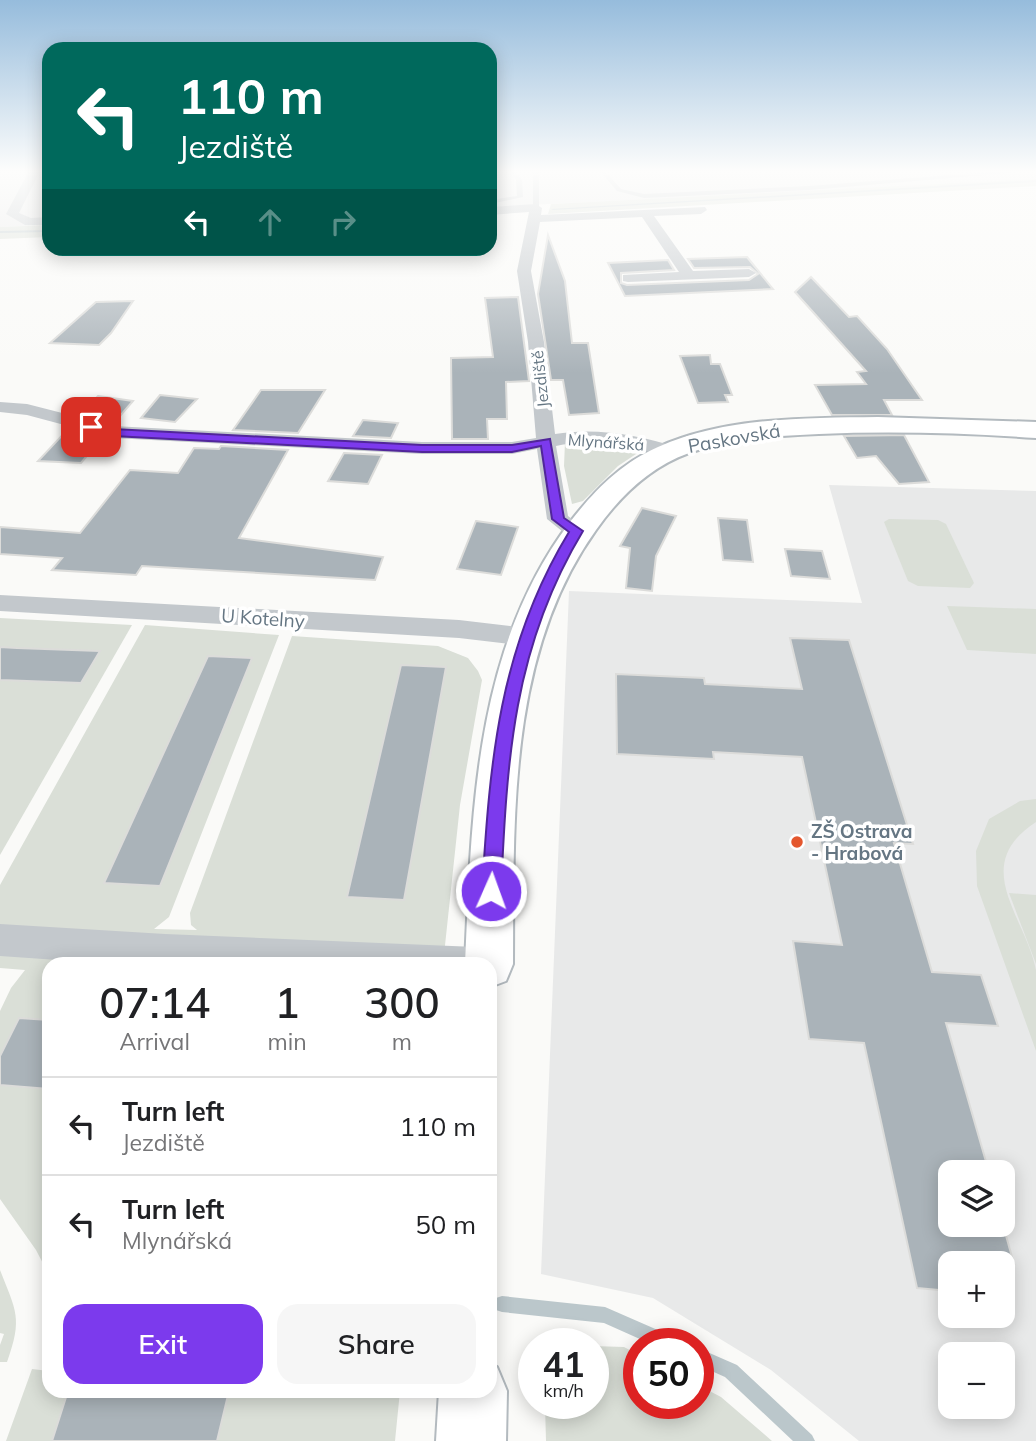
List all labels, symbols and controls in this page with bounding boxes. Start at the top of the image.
text: 110 m [178,65,324,126]
icon: left [63,70,154,161]
text: Jezdiště [178,126,293,166]
icon: left [178,203,216,241]
icon: ahead [251,203,289,241]
icon: right [324,203,362,241]
street label: Jezdiště [527,349,553,409]
pin [61,397,121,457]
icon: arrive [72,408,110,446]
street label: Paskovská [686,418,782,458]
street label: Mlynářská [567,429,645,455]
street label: U Kotelny [220,603,306,633]
place label: ZŠ Ostrava - Hrabová [811,819,912,865]
marker: ZŠ Ostrava - Hrabová [789,834,805,850]
position arrow [454,854,528,928]
text: 07:14 [99,976,210,1029]
text: 1 [274,976,300,1029]
text: 300 [364,976,440,1029]
text: Arrival [120,1027,190,1056]
text: min [267,1027,307,1056]
text: m [392,1027,412,1056]
text: Turn left [122,1095,224,1128]
icon: left [63,1107,101,1145]
text: 110 m [400,1110,476,1143]
text: Jezdiště [122,1128,205,1157]
map controls [938,1160,1015,1419]
button: layers [938,1160,1015,1237]
text: Turn left [122,1193,224,1226]
icon: left [63,1205,101,1243]
text: 50 m [415,1208,476,1241]
text: Mlynářská [122,1226,232,1255]
button: + [938,1251,1015,1328]
button: Exit [63,1304,263,1384]
button: Share [277,1304,476,1384]
speed limit sign: 50 [623,1328,714,1419]
text: 41 [542,1342,585,1386]
button: − [938,1342,1015,1419]
text: km/h [543,1379,584,1402]

